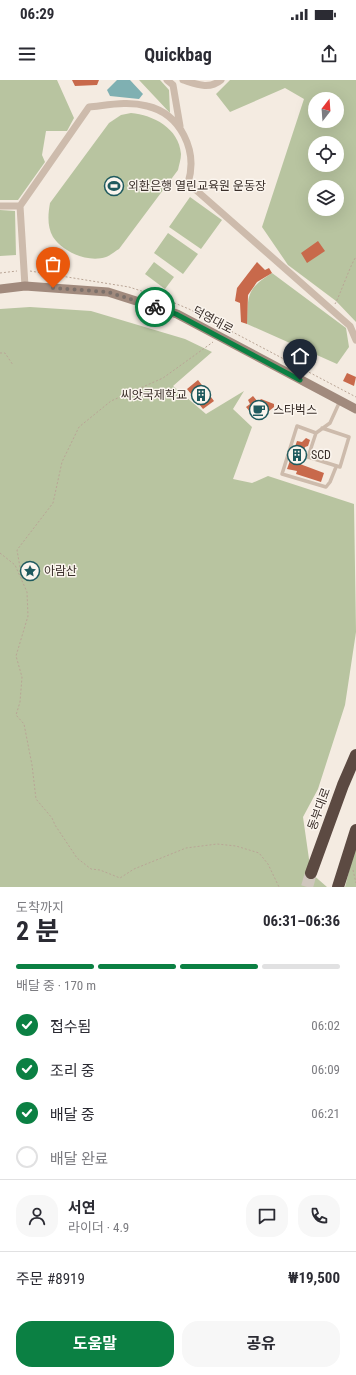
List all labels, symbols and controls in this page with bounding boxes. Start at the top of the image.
text: 06:29 [20,5,54,23]
icon: menu [16,43,38,65]
icon: share [318,43,340,65]
text: Quickbag [144,44,212,65]
north arrow [308,92,344,128]
map controls [308,92,344,216]
button: locate [308,136,344,172]
sports icon: 외환은행 열린교육원 운동장 [103,175,125,197]
place label: 외환은행 열린교육원 운동장 [128,179,266,193]
button: layers [308,180,344,216]
pin [36,247,70,288]
icon: bag [42,253,64,275]
courier [135,287,175,327]
icon: bike [144,296,166,318]
street label: 덕영대로 [190,303,236,337]
pin [283,339,317,380]
icon: home [289,345,311,367]
building icon: 씨앗국제학교 [190,384,212,406]
place label: 씨앗국제학교 [121,388,187,402]
cafe icon: 스타벅스 [248,399,270,421]
place label: 스타벅스 [273,403,317,417]
building icon: SCD [286,444,308,466]
place label: SCD [311,448,331,462]
place icon: 아람산 [19,560,41,582]
place label: 아람산 [44,564,77,578]
street label: 동부대로 [305,786,333,832]
text: 도착까지 [16,900,64,915]
text: 06:31–06:36 [263,912,340,930]
text: 2 분 [16,916,59,946]
text: 배달 중 · 170 m [16,978,96,993]
icon: check [16,1014,38,1036]
text: 접수됨 [50,1018,91,1036]
text: 06:02 [311,1018,340,1033]
icon: check [16,1058,38,1080]
text: 조리 중 [50,1062,95,1080]
text: 06:09 [311,1062,340,1077]
icon: check [16,1102,38,1124]
text: 배달 중 [50,1106,95,1124]
text: 06:21 [311,1106,340,1121]
text: 배달 완료 [50,1150,109,1168]
button: person [16,1195,58,1237]
button: chat [246,1195,288,1237]
button: phone [298,1195,340,1237]
text: 서연 [68,1199,96,1217]
text: 라이더 · 4.9 [68,1220,129,1235]
text: ₩19,500 [288,1269,340,1287]
text: 주문 #8919 [16,1270,85,1288]
button: 도움말 [16,1321,174,1367]
button: 공유 [182,1321,340,1367]

